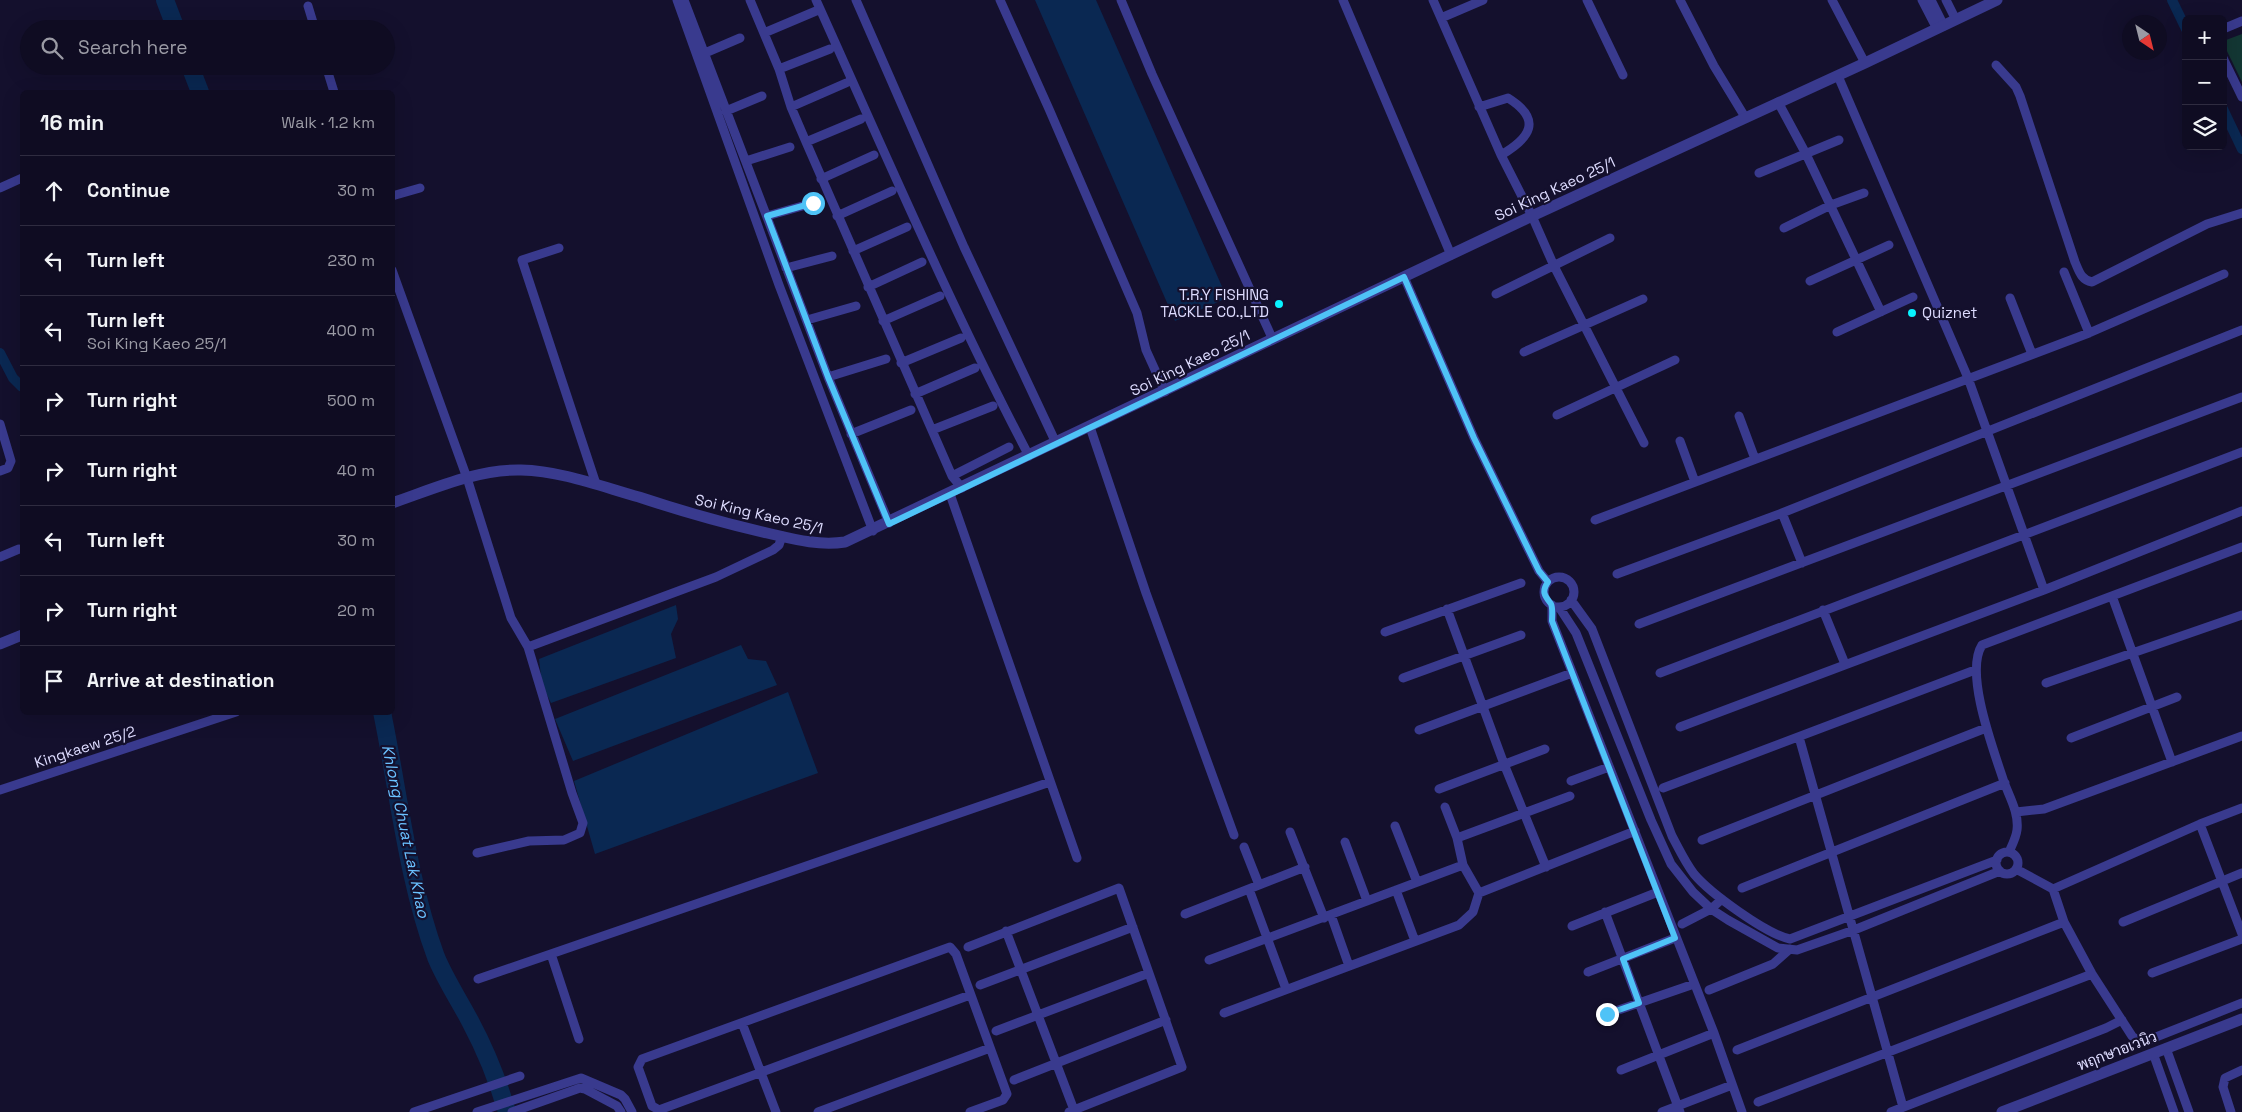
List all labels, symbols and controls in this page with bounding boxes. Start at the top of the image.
north arrow [2122,15,2167,60]
map controls [2182,15,2227,150]
button: + [2182,15,2227,60]
search box [20,20,395,75]
icon: search [38,34,66,62]
text: Search here [78,35,188,60]
button: − [2182,60,2227,105]
button: layers [2182,105,2227,150]
text: 16 min [40,109,104,136]
text: Walk · 1.2 km [281,112,375,133]
street label: Soi King Kaeo 25/1 [1491,152,1618,225]
icon: ahead [40,177,68,205]
text: Continue [87,178,170,203]
text: 30 m [337,180,375,201]
route start [802,192,825,215]
icon: left [40,247,68,275]
text: Turn left [87,248,165,273]
text: 230 m [328,250,375,271]
place label: T.R.Y FISHING TACKLE CO.,LTD [1160,285,1269,321]
marker: T.R.Y FISHING TACKLE CO.,LTD [1273,298,1285,310]
place label: Quiznet [1922,303,1977,322]
marker: Quiznet [1906,307,1918,319]
text: Turn left [87,308,165,333]
icon: left [40,317,68,345]
text: 400 m [327,320,375,341]
street label: Soi King Kaeo 25/1 [1127,325,1253,400]
text: Soi King Kaeo 25/1 [87,333,227,354]
icon: right [40,387,68,415]
text: Turn right [87,388,177,413]
text: 500 m [327,390,375,411]
icon: right [40,457,68,485]
text: Turn right [87,458,177,483]
text: 40 m [337,460,375,481]
street label: Soi King Kaeo 25/1 [693,490,825,537]
icon: left [40,527,68,555]
text: Turn left [87,528,165,553]
text: 30 m [337,530,375,551]
icon: right [40,597,68,625]
text: Turn right [87,598,177,623]
text: 20 m [337,600,375,621]
icon: arrive [40,667,68,695]
text: Arrive at destination [87,668,275,693]
street label: Kingkaew 25/2 [32,721,138,772]
water label: Khlong Chuat Lak Khao [377,743,434,921]
route end [1596,1003,1619,1026]
street label: พฤกษาอเวนิว [2074,1027,2159,1074]

